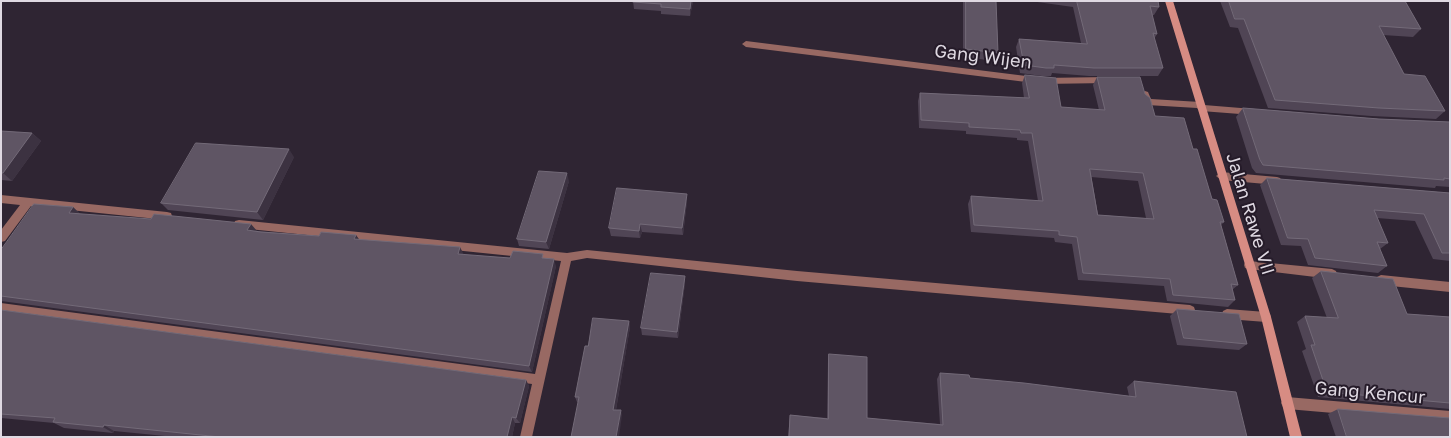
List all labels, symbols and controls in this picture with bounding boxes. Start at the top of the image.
street label: Gang Wijen [933,40,1033,74]
street label: Jalan Rawe VII [1221,150,1279,278]
street label: Gang Kencur [1314,377,1426,409]

